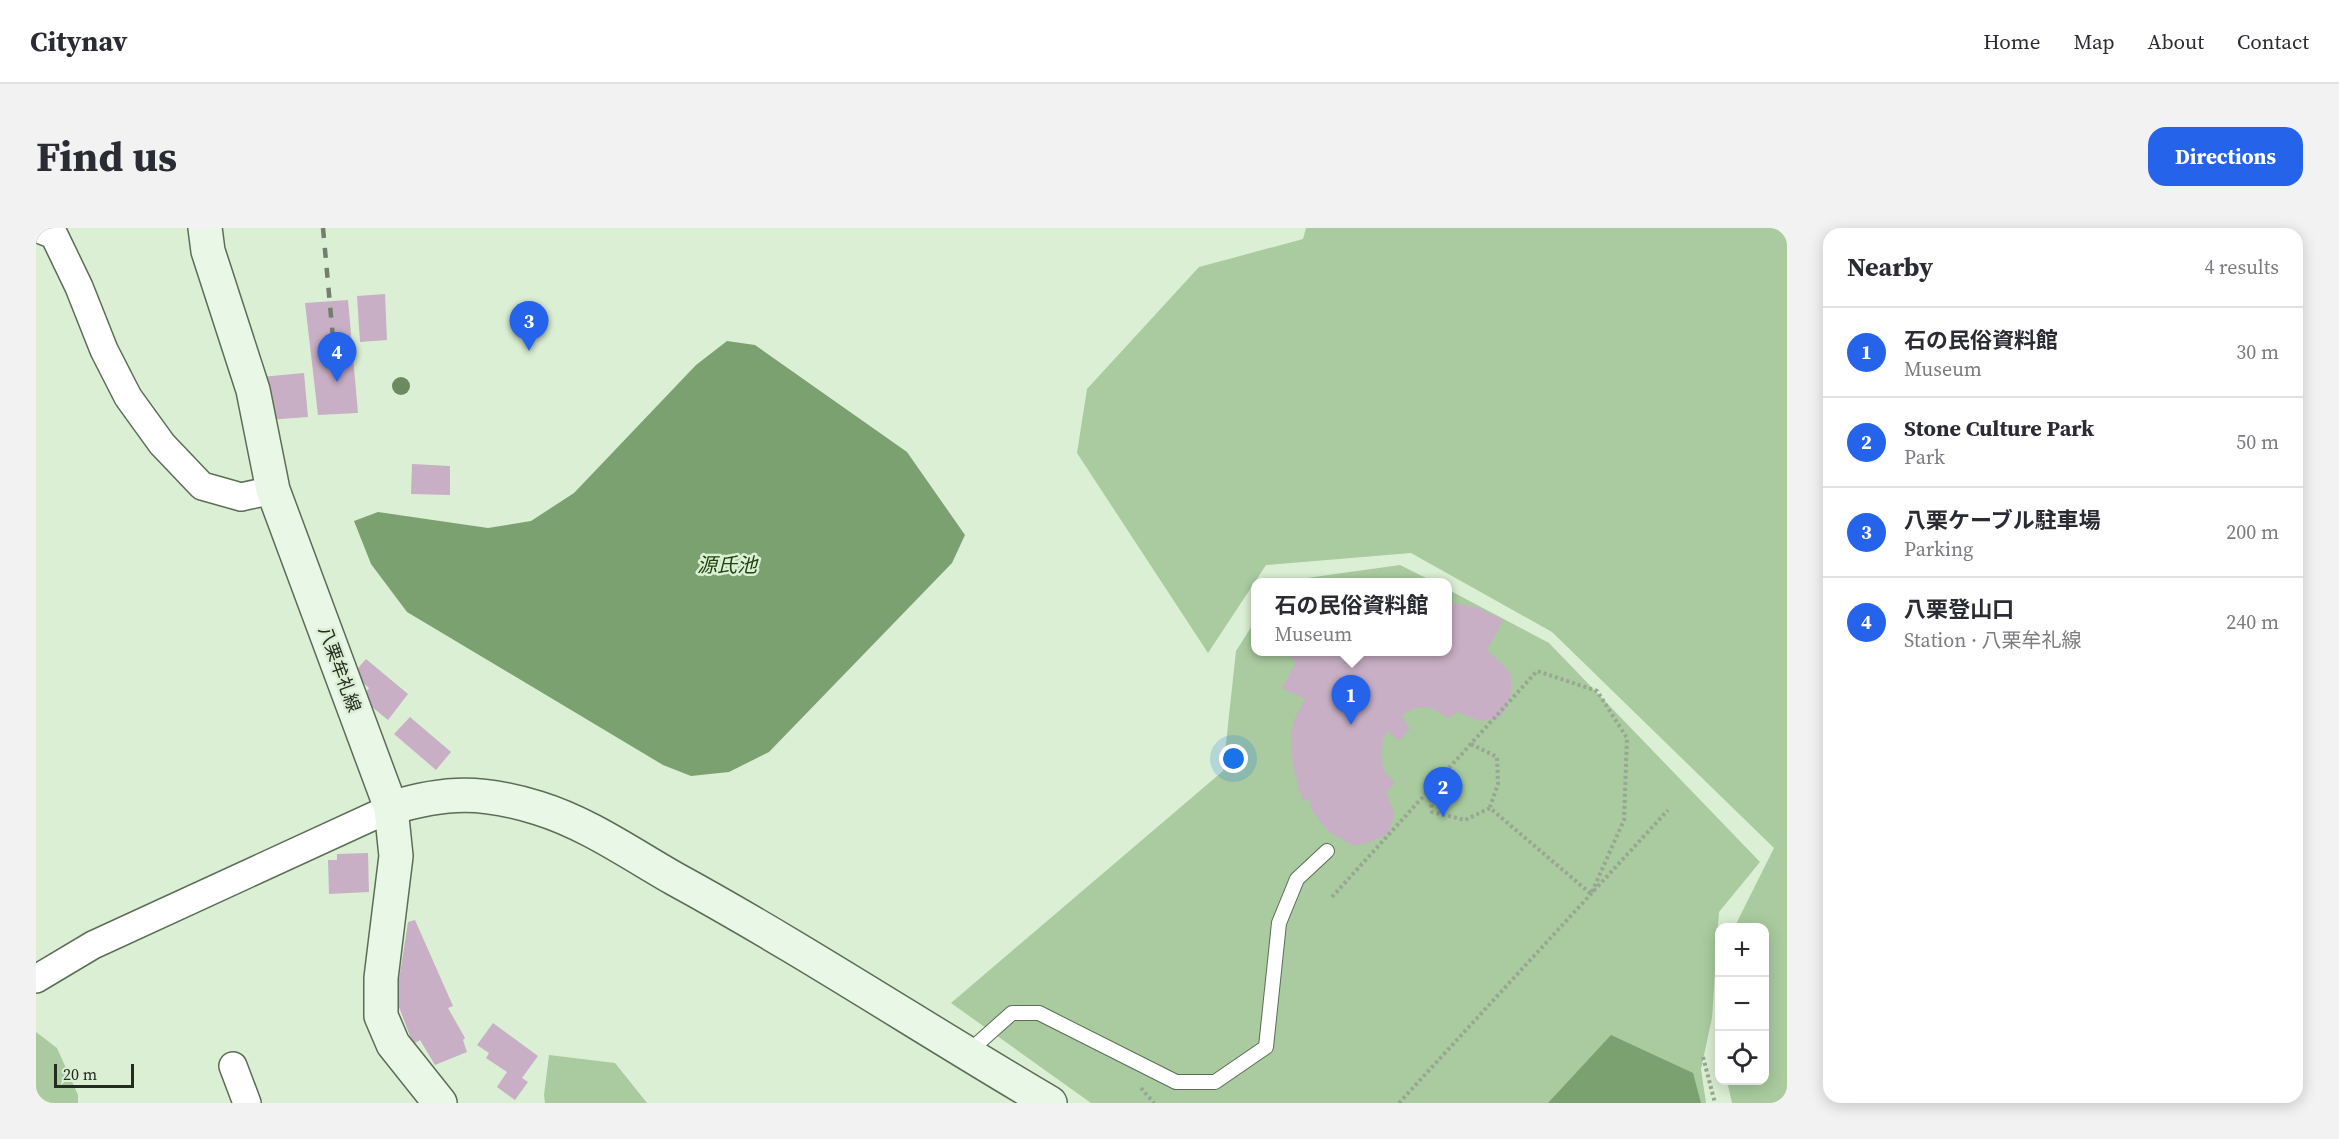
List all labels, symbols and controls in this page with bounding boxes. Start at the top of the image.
text: Citynav [30,22,127,60]
text: Home [1983,27,2041,56]
text: Map [2074,27,2115,56]
text: About [2148,27,2204,56]
text: Contact [2237,27,2309,56]
text: Find us [36,127,177,185]
button: Directions [2148,127,2303,186]
text: Nearby [1847,249,1933,285]
text: 4 results [2204,253,2279,281]
pin: 3 [510,302,548,351]
text: 石の民俗資料館 [1904,325,2058,355]
pin: 4 [318,332,356,382]
text: 1 [1861,338,1872,366]
text: 30 m [2236,338,2279,366]
text: Museum [1904,355,1982,383]
text: Stone Culture Park [1904,413,2094,443]
text: 2 [1861,428,1872,456]
text: 50 m [2236,428,2279,456]
text: Park [1904,443,1945,471]
text: 八栗ケーブル駐車場 [1904,505,2101,535]
text: 3 [1861,518,1872,546]
text: 200 m [2226,518,2279,546]
text: Parking [1904,535,1973,563]
water label: 源氏池 [697,551,759,579]
popup [1251,578,1452,656]
text: 石の民俗資料館 [1274,590,1429,620]
text: 八栗登山口 [1904,594,2014,624]
text: 4 [1861,608,1872,636]
text: 240 m [2226,608,2279,636]
text: Museum [1274,620,1352,648]
street label: 八栗牟礼線 [313,622,367,716]
text: Station · 八栗牟礼線 [1904,626,2082,654]
pin: 1 [1332,676,1370,725]
your location [1219,744,1248,773]
pin: 2 [1424,768,1462,817]
map controls [1715,923,1769,1085]
button: + [1715,923,1769,977]
button: − [1715,977,1769,1031]
button: locate [1715,1031,1769,1085]
scale bar [54,1061,134,1088]
text: 20 m [63,1063,97,1085]

